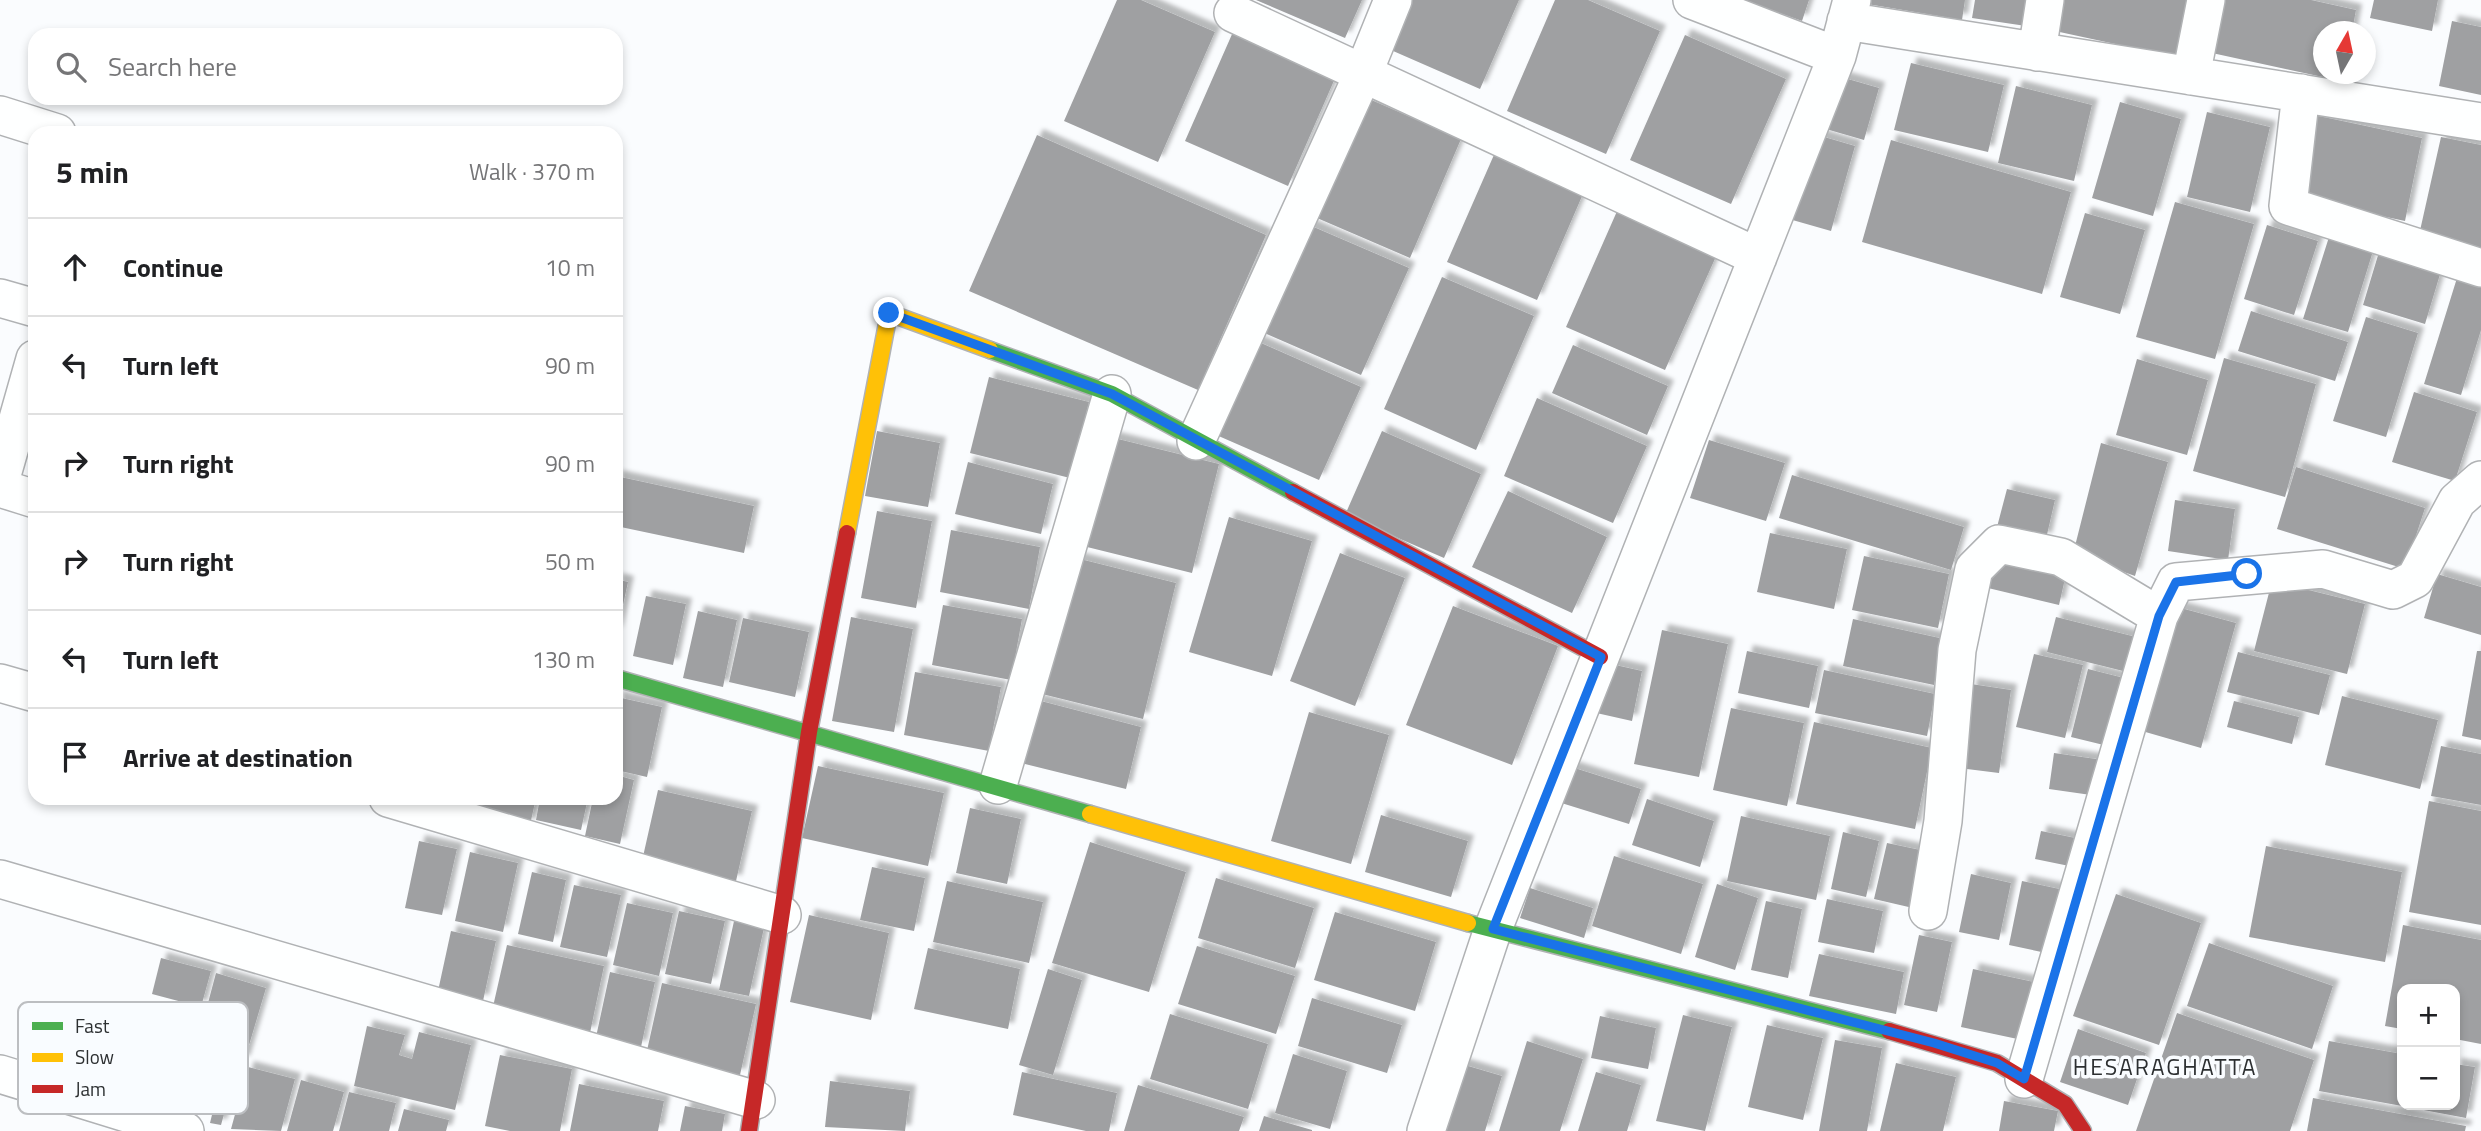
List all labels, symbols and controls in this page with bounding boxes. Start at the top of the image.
north arrow [2313,21,2376,84]
search box [28,28,623,105]
text: Search here [108,47,237,86]
icon: search [52,48,90,86]
text: 5 min [56,149,129,195]
text: Walk · 370 m [469,154,595,189]
icon: ahead [56,248,94,286]
text: Continue [123,248,223,287]
text: 10 m [545,250,595,285]
route end [873,297,904,328]
icon: left [56,346,94,384]
text: Turn left [123,346,218,385]
text: 90 m [545,348,595,383]
icon: right [56,444,94,482]
text: Turn right [123,444,234,483]
text: 90 m [545,446,595,481]
icon: right [56,542,94,580]
text: Turn right [123,542,234,581]
text: 50 m [545,544,595,579]
route start [2231,558,2262,589]
icon: left [56,640,94,678]
text: Turn left [123,640,218,679]
text: 130 m [532,642,595,677]
icon: arrive [56,738,94,776]
text: Arrive at destination [123,738,353,777]
map controls [2397,984,2460,1110]
button: + [2397,984,2460,1047]
legend [18,1002,248,1114]
text: Fast [75,1011,110,1040]
text: Slow [75,1042,114,1071]
button: − [2397,1047,2460,1110]
district label: HESARAGHATTA [2073,1049,2257,1084]
text: Jam [75,1074,106,1103]

